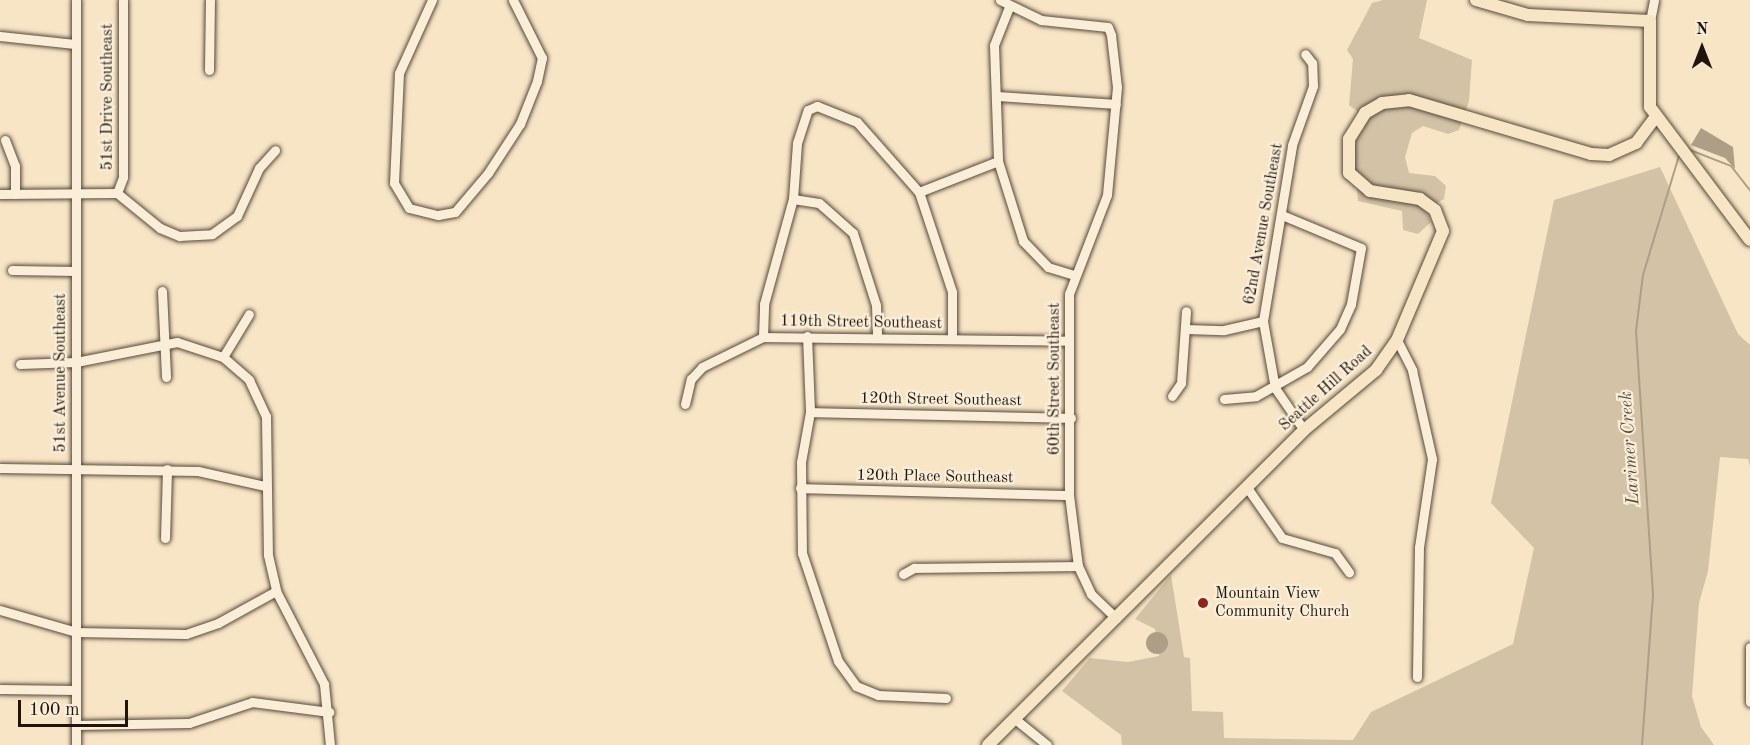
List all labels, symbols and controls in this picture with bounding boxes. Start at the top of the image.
north arrow [1672,18,1732,78]
text: N [1696,22,1708,38]
street label: 51st Drive Southeast [98,23,118,171]
street label: 62nd Avenue Southeast [1240,142,1288,306]
street label: 51st Avenue Southeast [51,293,71,453]
street label: 60th Street Southeast [1045,303,1065,455]
street label: 119th Street Southeast [780,312,942,334]
street label: Seattle Hill Road [1276,342,1376,436]
street label: 120th Street Southeast [860,389,1022,411]
water label: Larimer Creek [1615,391,1645,505]
street label: 120th Place Southeast [856,466,1014,488]
place label: Mountain View Community Church [1215,584,1349,622]
marker: Mountain View Community Church [1196,596,1210,610]
scale bar [21,688,130,726]
text: 100 m [29,701,80,719]

